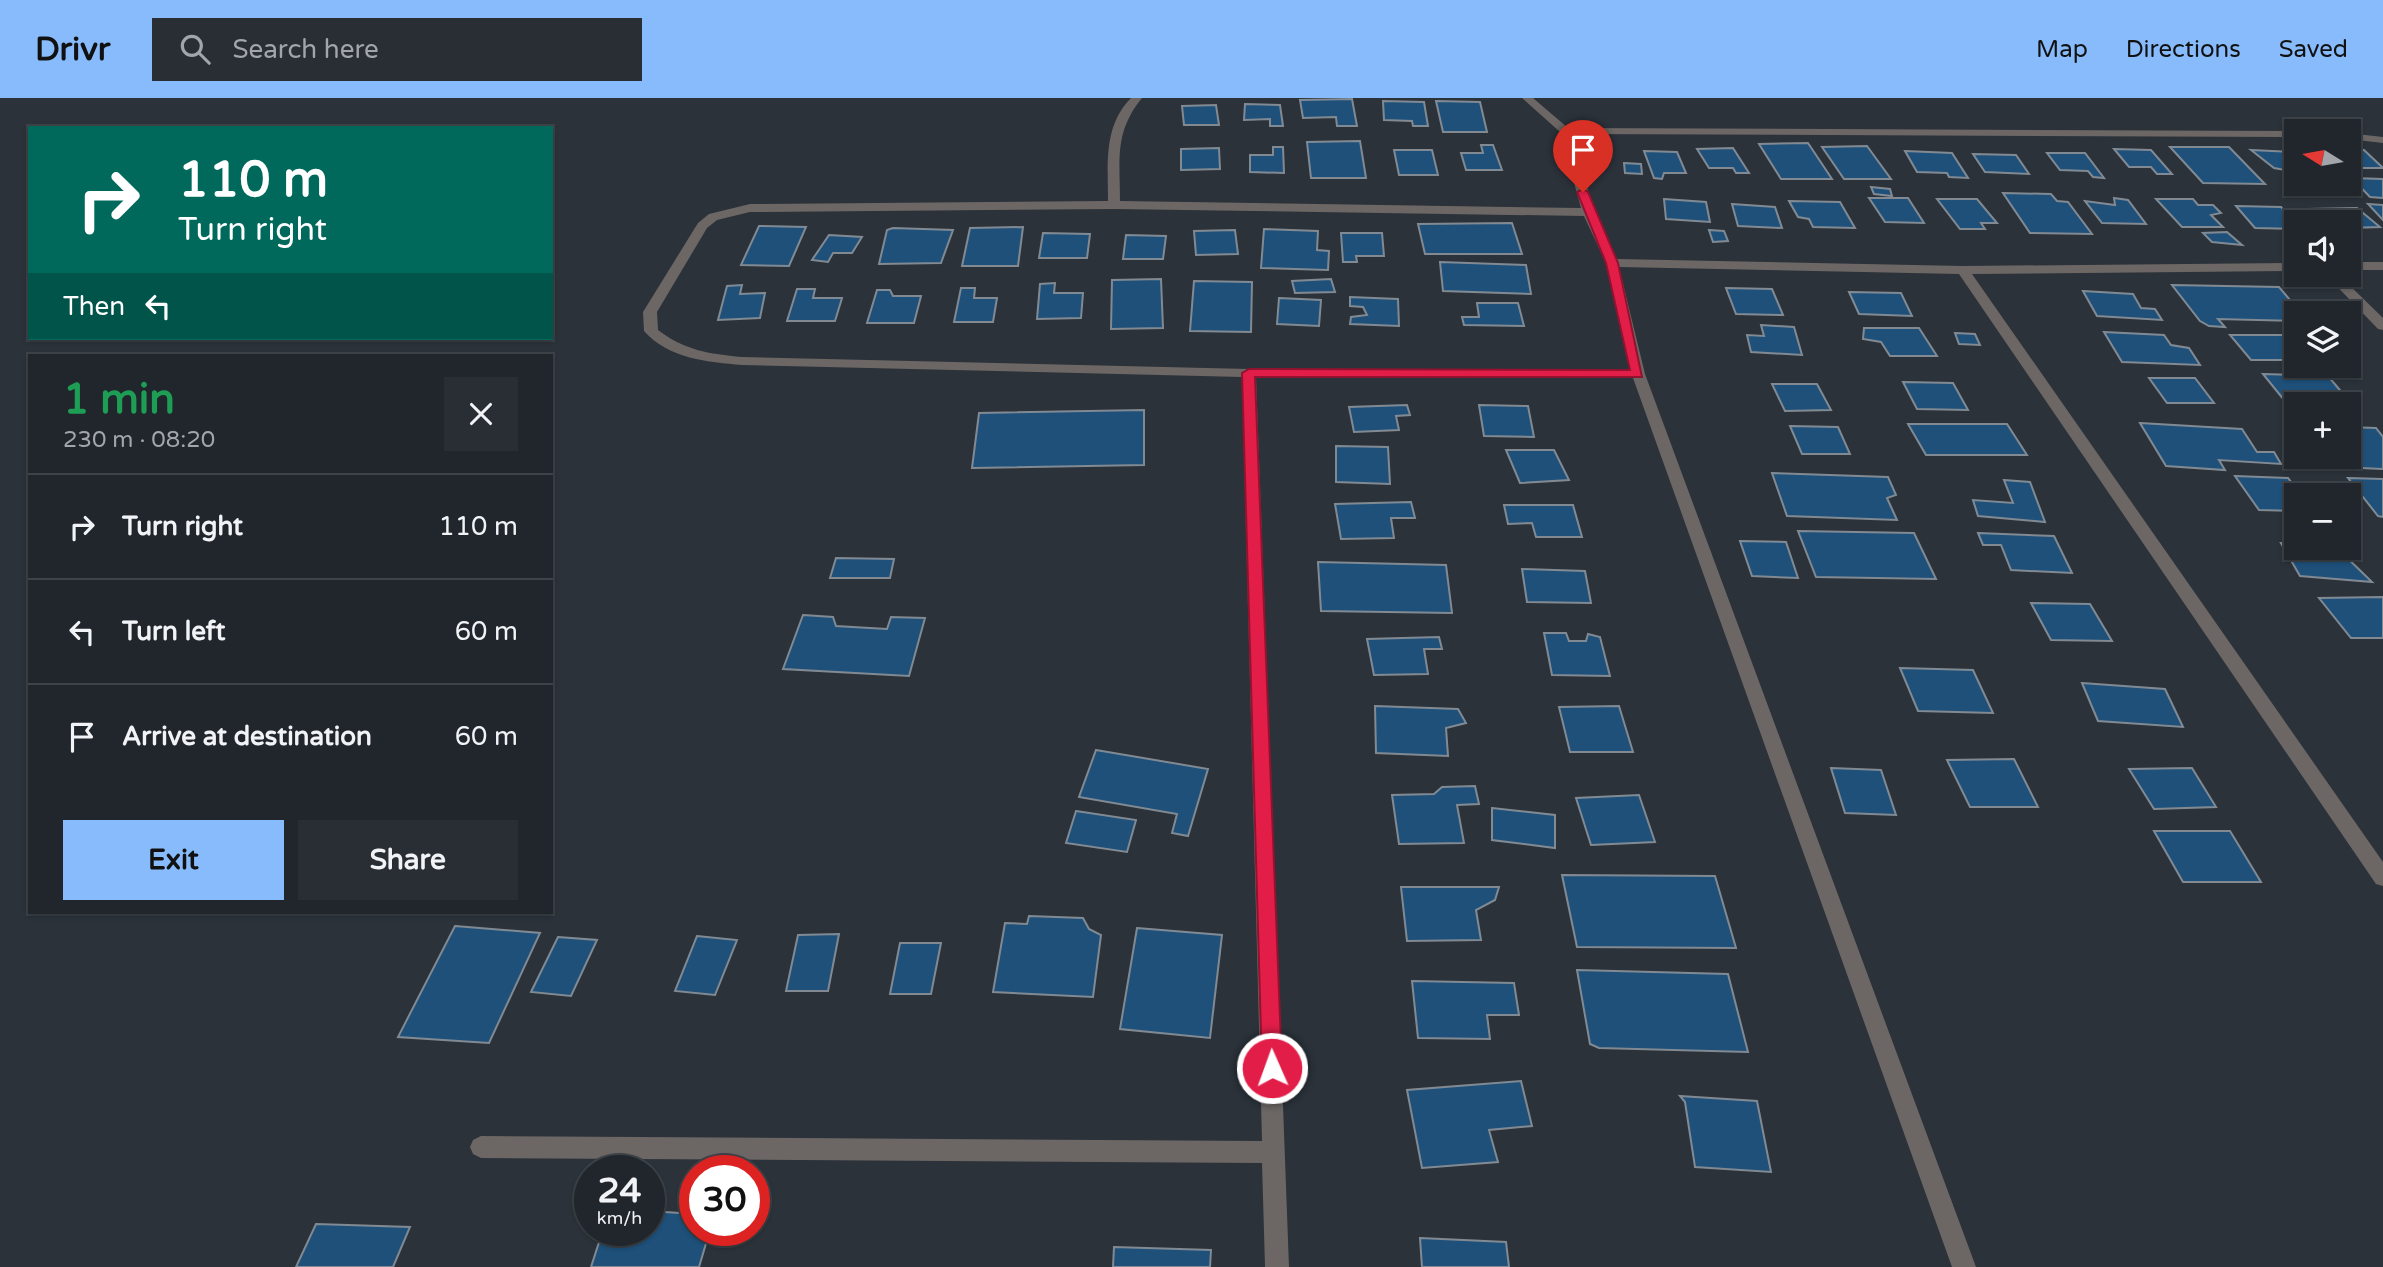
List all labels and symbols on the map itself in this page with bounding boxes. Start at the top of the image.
north arrow [2284,119,2361,196]
pin [1553,120,1613,192]
position arrow [1235,1031,1309,1105]
speed limit sign: 30 [679,1155,770,1246]

